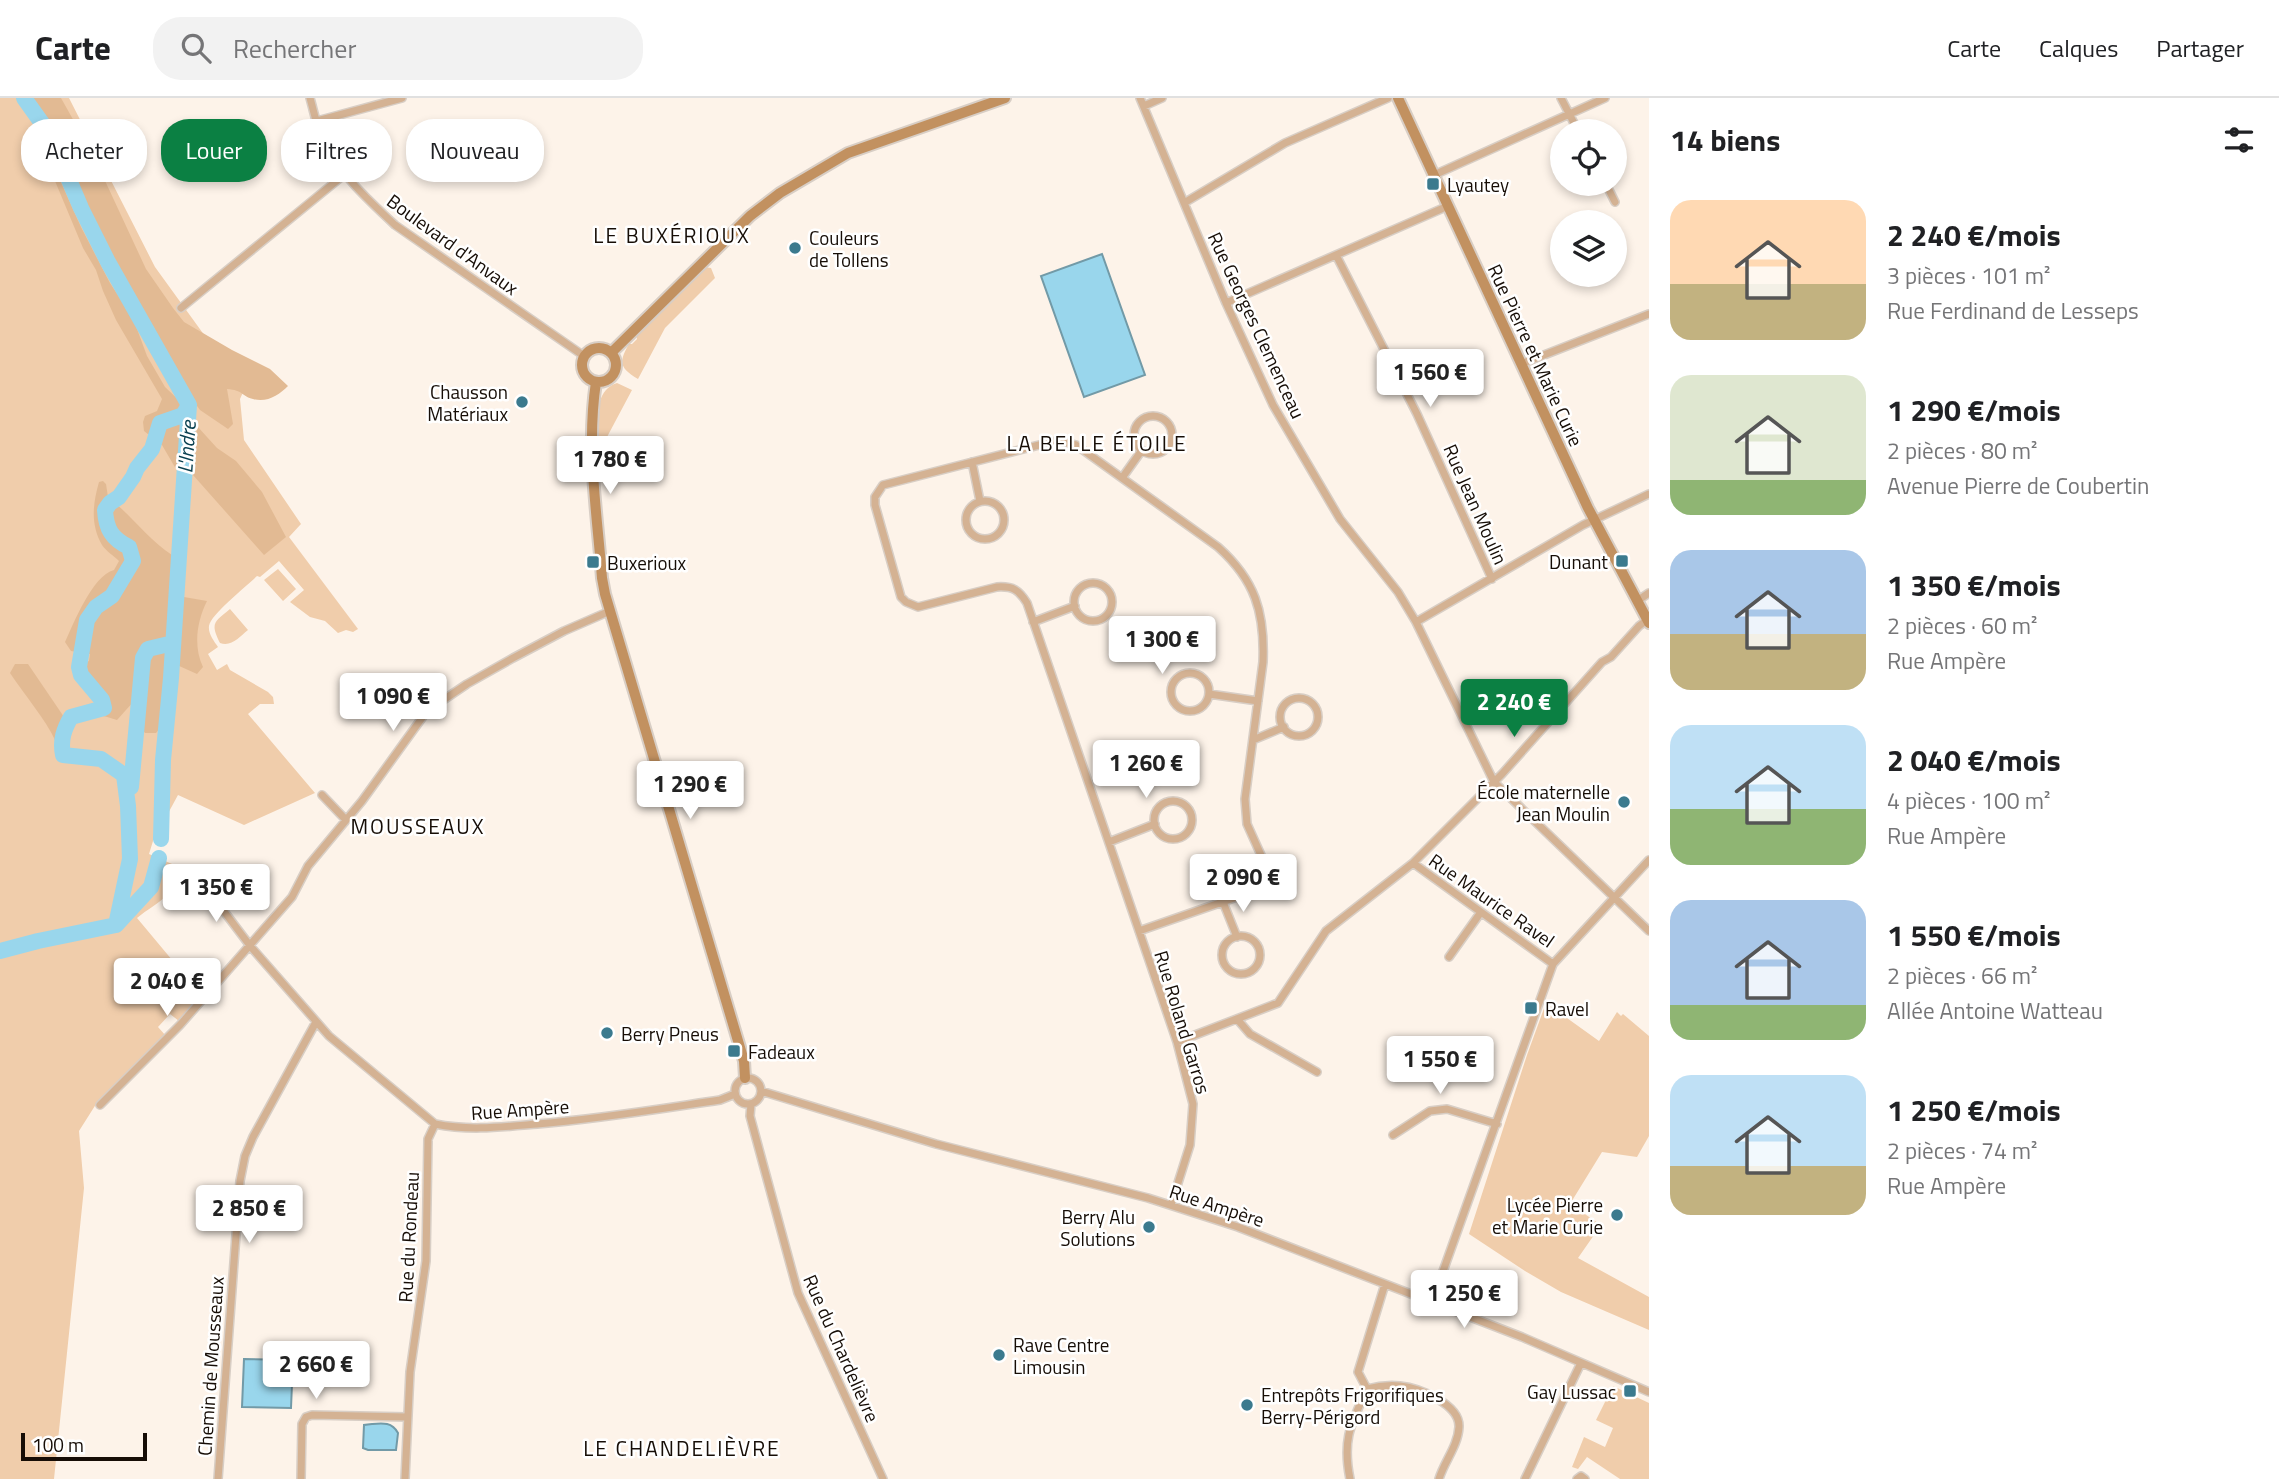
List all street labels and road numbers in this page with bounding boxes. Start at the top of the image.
street label: Boulevard d'Anvaux [381,186,525,302]
street label: Rue Georges Clemenceau [1201,227,1313,423]
street label: Rue Pierre et Marie Curie [1481,259,1591,451]
street label: Rue Jean Moulin [1436,439,1516,569]
street label: Rue Maurice Ravel [1423,846,1561,954]
street label: Rue Roland Garros [1147,947,1219,1097]
street label: Rue Ampère [470,1091,570,1127]
street label: Rue du Rondeau [390,1171,426,1303]
street label: Rue Ampère [1166,1176,1268,1234]
street label: Rue du Chardelièvre [796,1269,888,1427]
street label: Chemin de Mousseaux [189,1275,231,1457]

